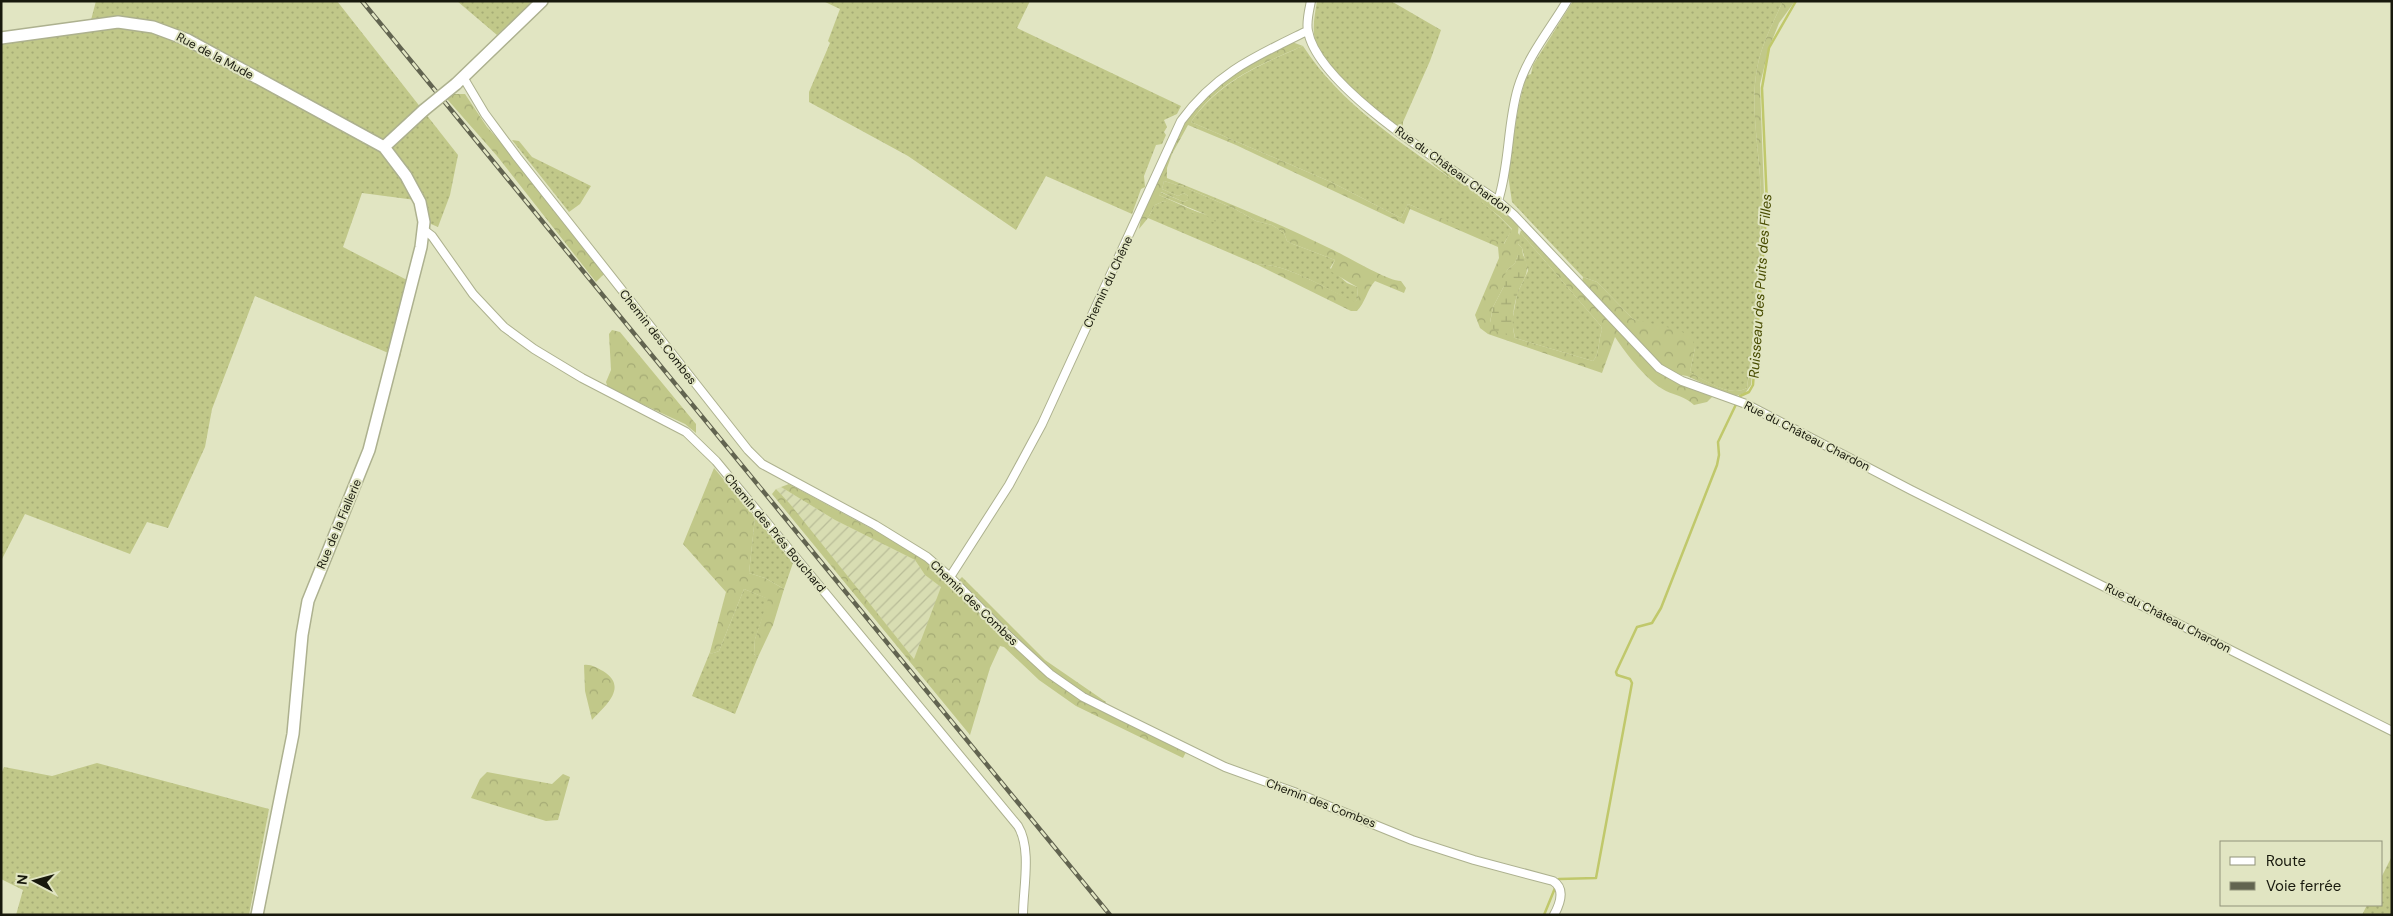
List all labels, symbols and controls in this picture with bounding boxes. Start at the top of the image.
street label: Rue de la Mude [174,29,257,83]
street label: Rue du Château Chardon [1392,123,1514,217]
water label: Ruisseau des Puits des Filles [1745,193,1775,379]
street label: Chemin du Chêne [1080,233,1136,331]
street label: Chemin des Combes [616,286,700,388]
street label: Rue du Château Chardon [1741,397,1873,475]
street label: Chemin des Prés Bouchard [721,470,829,596]
street label: Rue de la Fiallerie [313,476,365,571]
street label: Chemin des Combes [927,557,1021,649]
street label: Rue du Château Chardon [2102,579,2234,657]
street label: Chemin des Combes [1264,775,1378,831]
legend [2220,841,2383,906]
text: Route [2266,851,2306,871]
north arrow [10,856,60,906]
text: N [13,874,32,886]
text: Voie ferrée [2266,876,2341,896]

